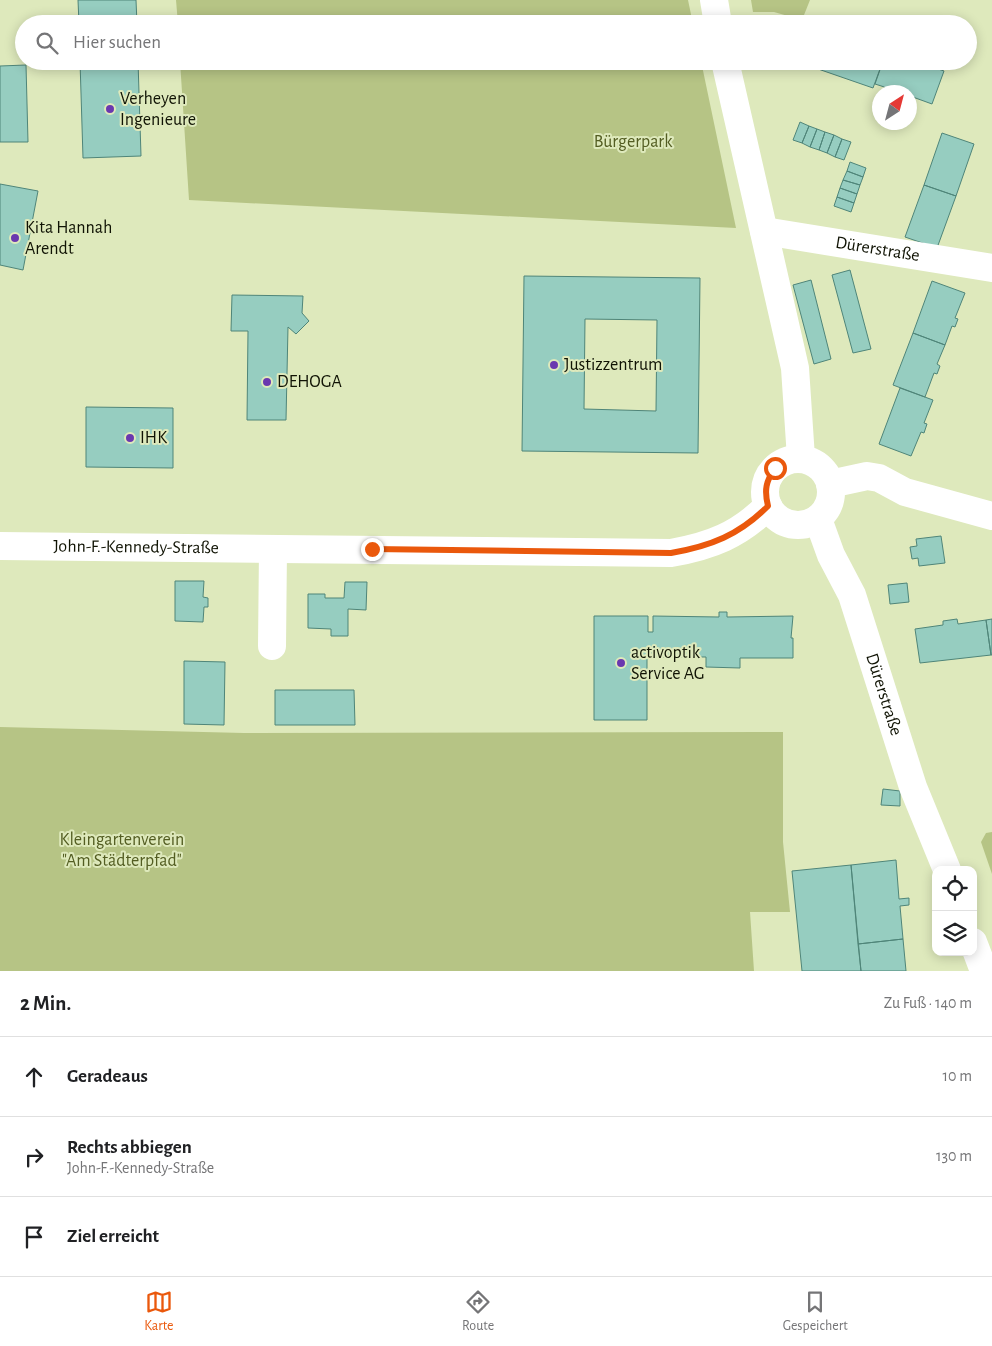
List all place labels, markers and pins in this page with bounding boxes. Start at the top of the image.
place label: Verheyen Ingenieure [120,90,196,129]
marker: Verheyen Ingenieure [104,103,116,115]
place label: Kita Hannah Arendt [25,219,112,258]
marker: Kita Hannah Arendt [9,232,21,244]
place label: Justizzentrum [564,356,662,374]
marker: Justizzentrum [548,359,560,371]
place label: DEHOGA [277,373,343,391]
marker: DEHOGA [261,376,273,388]
place label: IHK [140,429,167,447]
marker: IHK [124,432,136,444]
place label: activoptik Service AG [631,644,705,683]
marker: activoptik Service AG [615,657,627,669]

